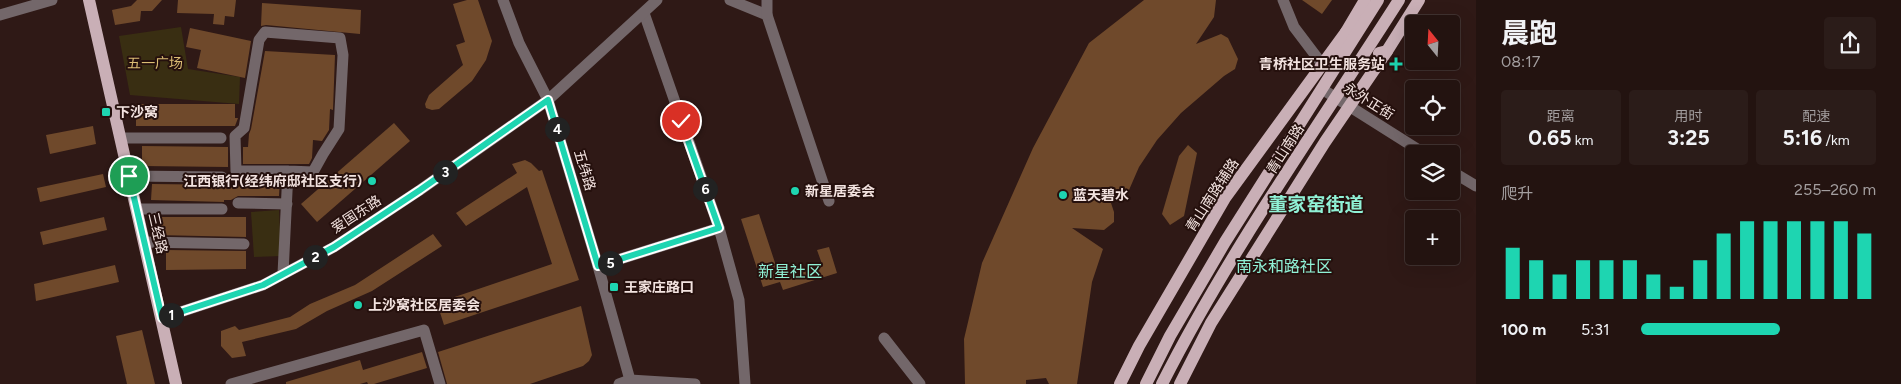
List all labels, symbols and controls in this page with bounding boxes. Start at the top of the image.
north arrow [1405,15,1460,70]
map controls [1405,15,1460,265]
text: 晨跑 [1501,16,1557,50]
button: share [1824,17,1876,69]
text: 08:17 [1501,52,1540,71]
park label: 五一广场 [127,55,183,72]
place label: 青桥社区卫生服务站 [1259,56,1385,73]
marker: 青桥社区卫生服务站 [1389,57,1403,71]
street label: 永外正街 [1340,79,1397,123]
button: locate [1405,80,1460,135]
pin [660,100,702,142]
place label: 下沙窝 [116,104,158,121]
marker: 下沙窝 [100,106,112,118]
icon: check [667,107,695,135]
text: 距离 [1547,108,1575,125]
text: 用时 [1674,108,1702,125]
text: 配速 [1802,108,1830,125]
pin: 4 [544,116,570,142]
text: 4 [553,121,562,138]
street label: 青山南路 [1263,121,1308,177]
text: 0.65 [1528,125,1571,150]
text: 3:25 [1667,125,1710,150]
text: 5:16 [1783,125,1822,150]
text: km [1571,132,1594,149]
text: /km [1822,132,1850,149]
button: layers [1405,145,1460,200]
street label: 五纬路 [570,148,599,193]
pin [108,155,150,197]
street label: 青山南路辅路 [1182,155,1242,235]
pin: 3 [432,160,458,184]
icon: arrive [115,162,143,190]
text: 3 [442,164,449,181]
place label: 江西银行(经纬府邸社区支行) [183,173,362,190]
marker: 江西银行(经纬府邸社区支行) [366,175,378,187]
pin: 6 [692,176,718,202]
text: 255–260 m [1794,180,1876,199]
text: 6 [701,181,710,198]
place label: 新星居委会 [805,183,875,200]
text: 爬升 [1501,184,1533,203]
marker: 新星居委会 [789,185,801,197]
place label: 蓝天碧水 [1073,187,1129,204]
marker: 蓝天碧水 [1057,189,1069,201]
street label: 爱国东路 [328,192,384,237]
district label: 董家窑街道 [1268,193,1364,216]
button: + [1405,210,1460,265]
street label: 三经路 [145,211,171,255]
pin: 2 [302,244,328,270]
text: 2 [311,249,320,266]
pin: 5 [598,250,622,276]
text: 5 [606,255,615,272]
district label: 南永和路社区 [1236,257,1332,276]
district label: 新星社区 [758,262,822,281]
place label: 王家庄路口 [624,279,694,296]
marker: 王家庄路口 [608,281,620,293]
place label: 上沙窝社区居委会 [368,297,480,314]
marker: 上沙窝社区居委会 [352,299,364,311]
pin: 1 [158,302,184,328]
text: 1 [169,307,174,324]
text: 100 m [1501,320,1546,339]
text: 5:31 [1581,320,1610,339]

